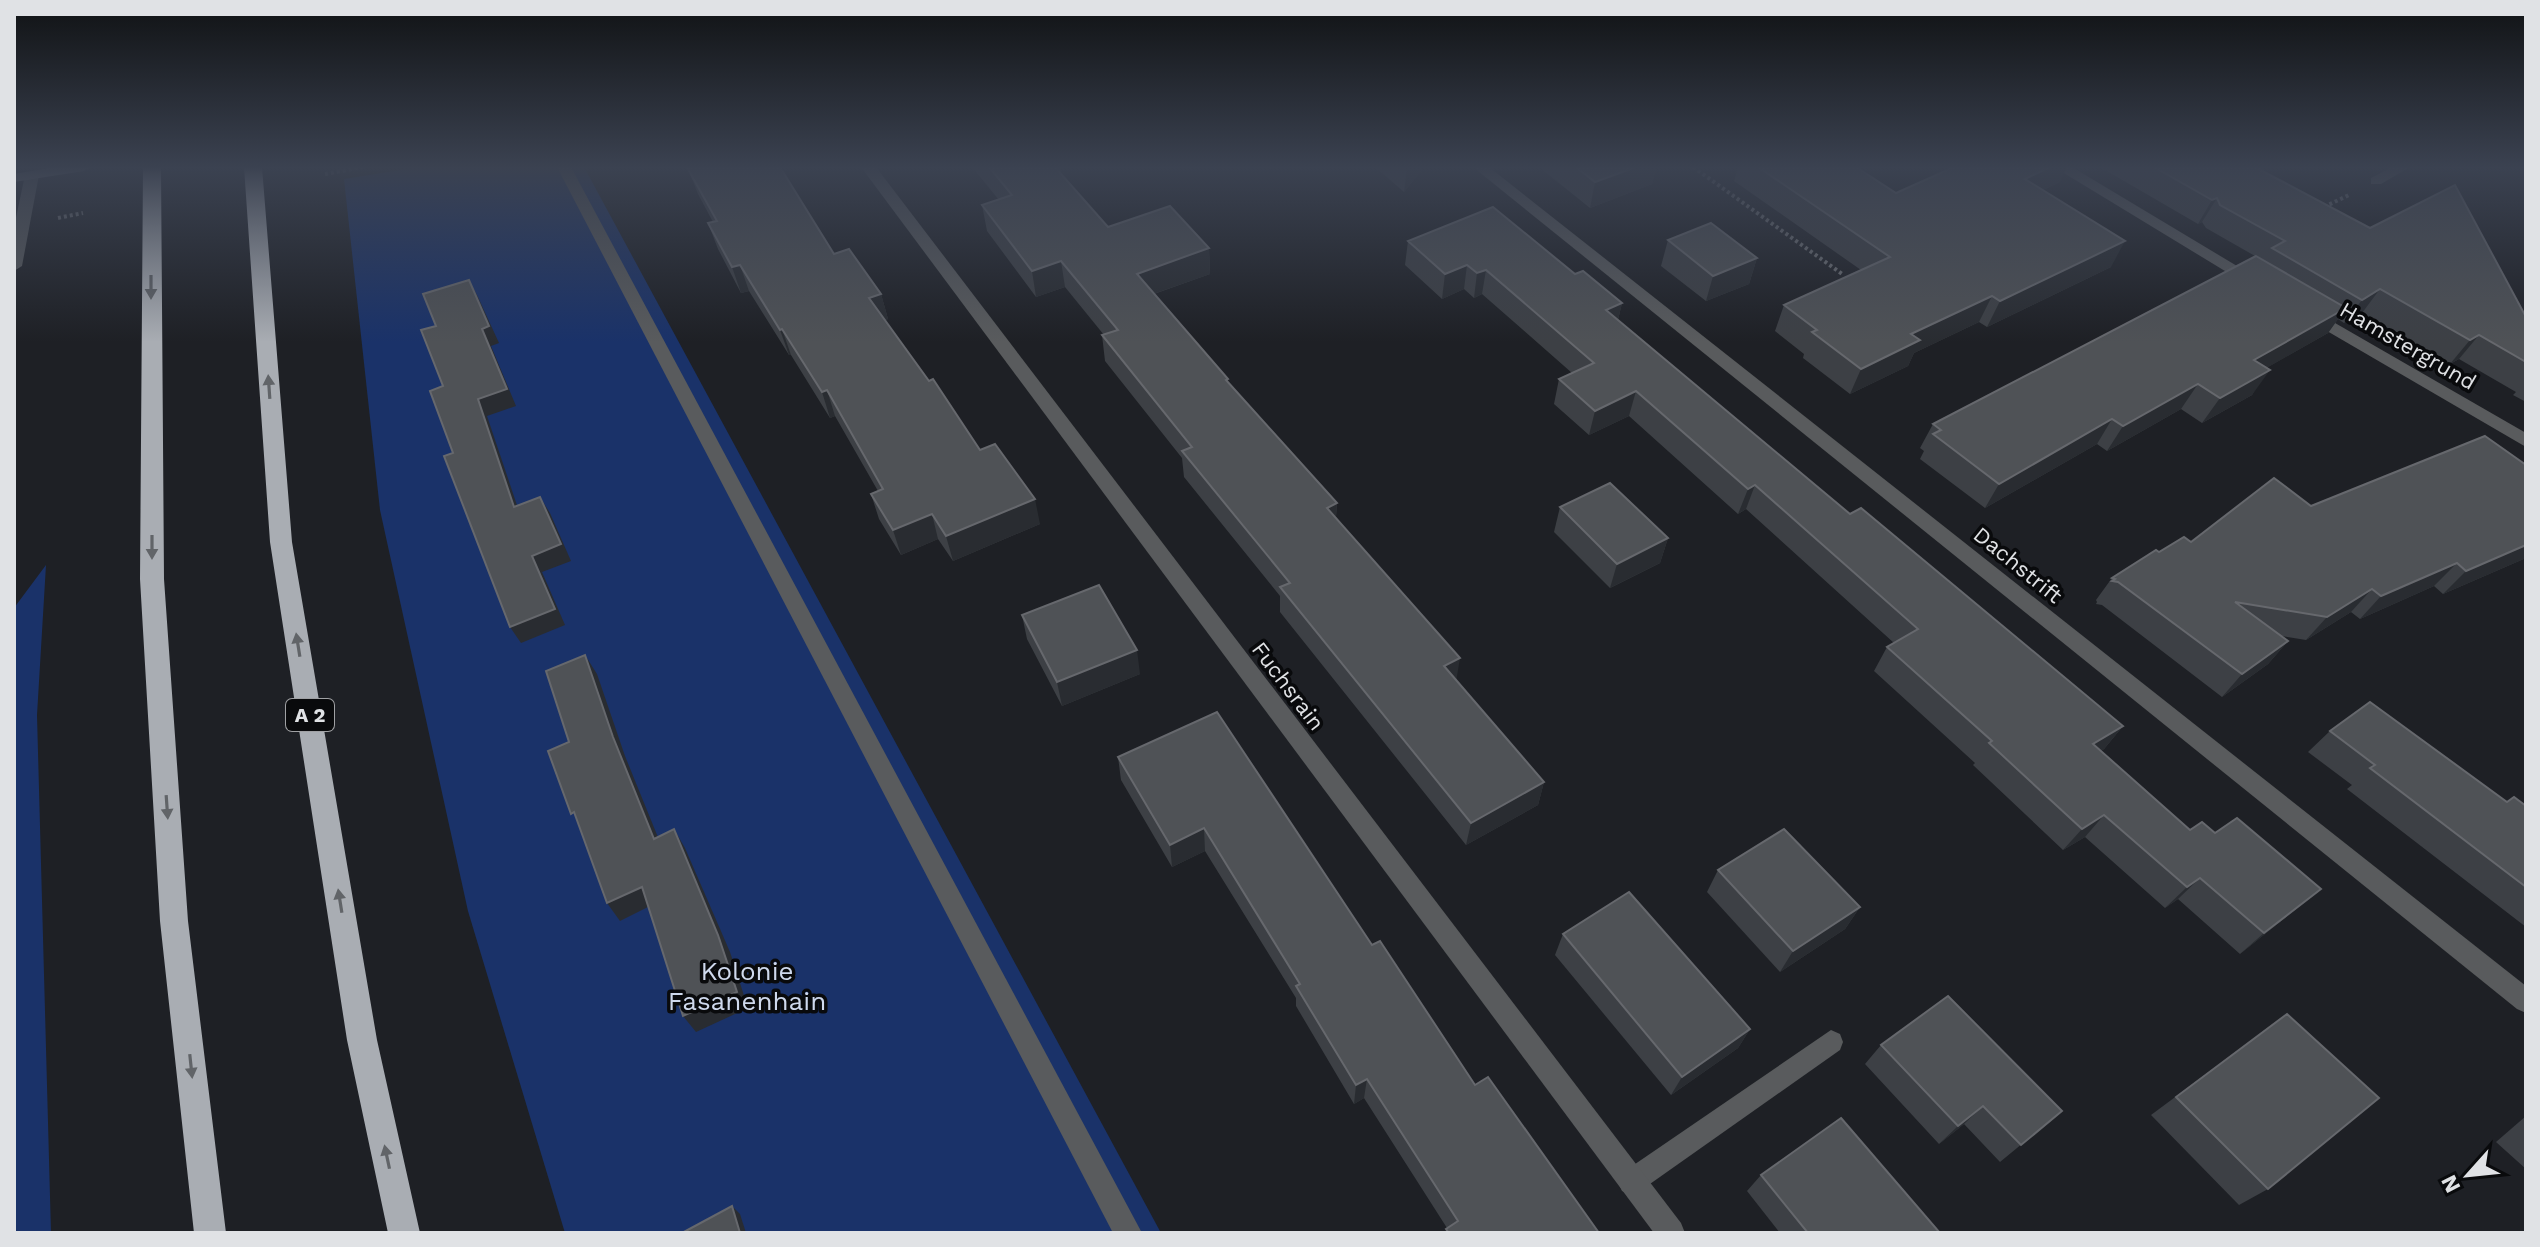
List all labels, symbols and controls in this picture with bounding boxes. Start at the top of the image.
one-way arrow [144,275,157,300]
street label: Hamstergrund [2335,297,2481,395]
one-way arrow [262,374,275,399]
street label: Dachstrift [1969,522,2067,608]
one-way arrow [146,535,158,560]
one-way arrow [291,632,304,657]
street label: Fuchsrain [1247,637,1329,735]
road number: A 2 [286,699,334,731]
one-way arrow [161,795,174,820]
one-way arrow [333,888,346,913]
park label: Kolonie Fasanenhain [668,956,826,1016]
one-way arrow [184,1053,197,1078]
north arrow [2428,1135,2508,1215]
one-way arrow [380,1144,393,1169]
text: N [2436,1171,2465,1197]

